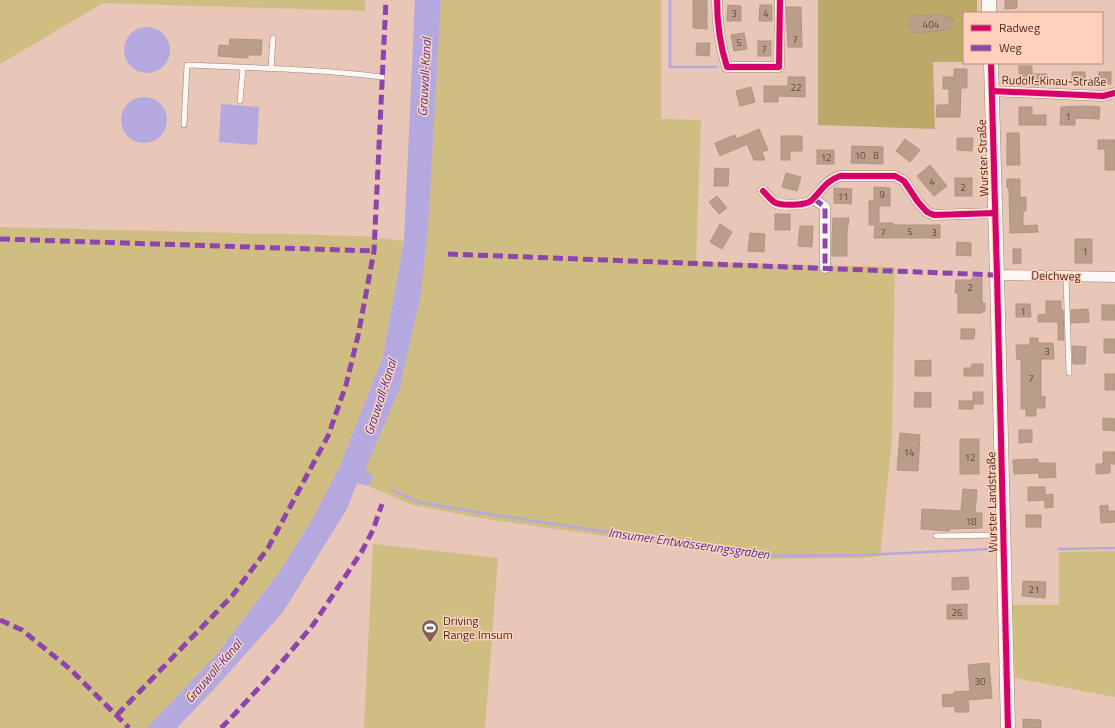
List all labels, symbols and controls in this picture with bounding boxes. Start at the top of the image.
house number: 3 [731,6,737,21]
house number: 4 [763,6,769,21]
legend [963,12,1103,64]
house number: 404 [923,17,940,32]
text: Radweg [999,18,1040,37]
house number: 7 [792,32,798,47]
water label: Grauwall-Kanal [412,35,436,117]
house number: 5 [736,35,742,50]
text: Weg [999,38,1022,57]
house number: 7 [761,42,767,57]
street label: Rudolf-Kinau-Straße [1001,70,1107,91]
house number: 22 [790,80,802,95]
house number: 1 [1065,109,1071,124]
street label: Wurster Straße [972,119,993,197]
house number: 10 [854,148,866,163]
house number: 8 [873,148,879,163]
house number: 12 [820,150,832,165]
house number: 4 [929,174,935,189]
house number: 2 [960,180,966,195]
house number: 9 [879,187,885,202]
house number: 11 [837,189,849,204]
house number: 5 [907,224,913,239]
house number: 7 [880,225,886,240]
house number: 3 [931,225,937,240]
house number: 1 [1082,244,1088,259]
street label: Deichweg [1031,266,1081,285]
house number: 2 [967,280,973,295]
house number: 1 [1020,304,1026,319]
house number: 3 [1044,344,1050,359]
water label: Grauwall-Kanal [358,354,402,438]
house number: 7 [1028,371,1034,386]
house number: 14 [903,445,915,460]
house number: 12 [964,450,976,465]
street label: Wurster Landstraße [981,451,1002,553]
house number: 18 [965,514,977,529]
water label: Imsumer Entwässerungsgraben [607,522,771,564]
house number: 21 [1028,582,1040,597]
house number: 26 [951,605,963,620]
place label: Driving Range Imsum [443,611,513,644]
sports icon: Driving Range Imsum [420,618,440,643]
water label: Grauwall-Kanal [180,633,248,707]
house number: 30 [974,674,986,689]

